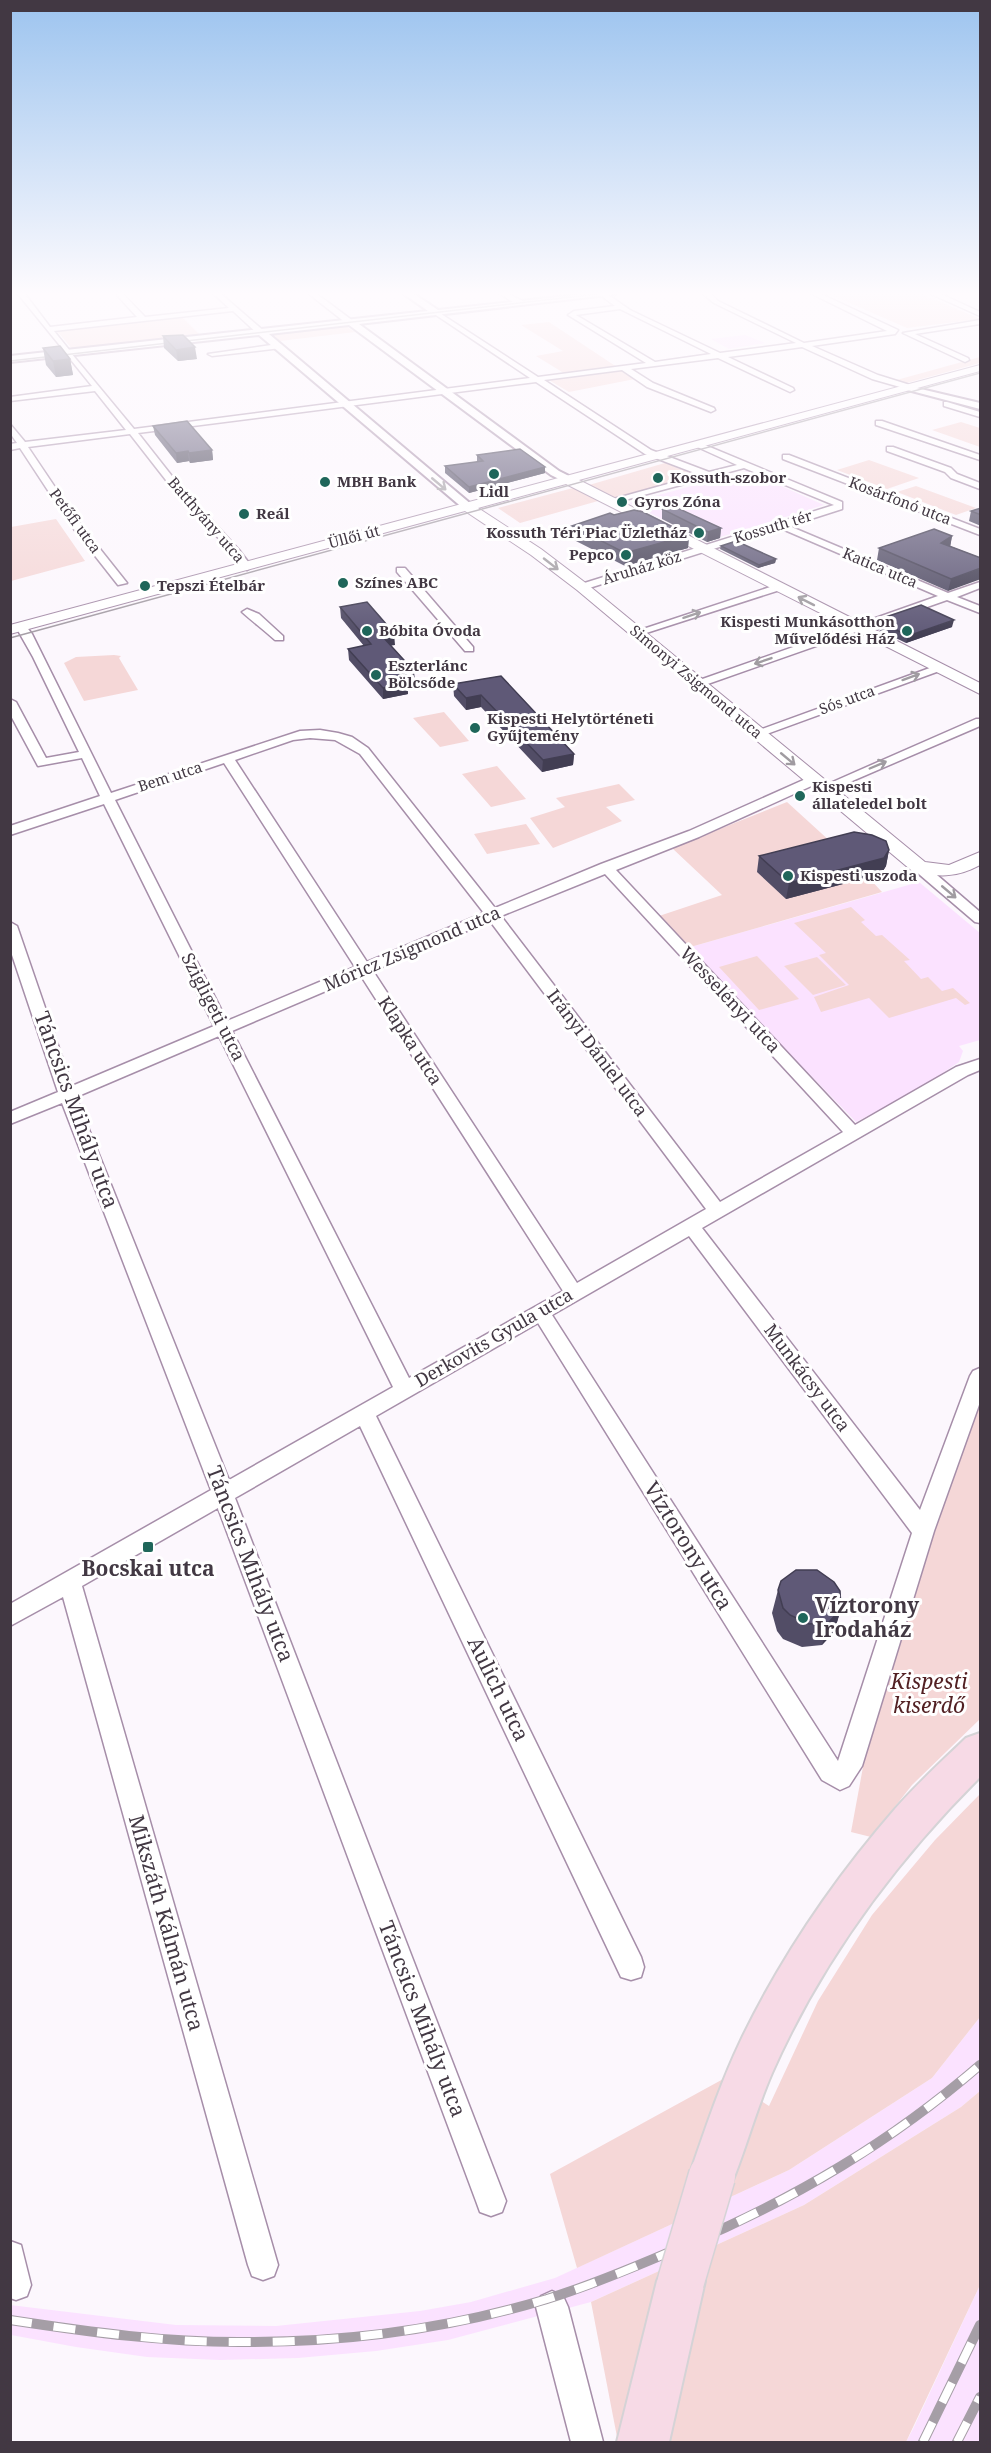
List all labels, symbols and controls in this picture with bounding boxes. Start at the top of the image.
marker: Lidl [487,467,501,481]
place label: Kossuth-szobor [670,467,786,487]
place label: MBH Bank [337,471,417,491]
marker: Kossuth-szobor [651,471,665,485]
street label: Kosárfonó utca [846,471,954,529]
street label: Batthyány utca [164,472,250,566]
marker: MBH Bank [318,475,332,489]
one-way arrow [431,478,447,491]
place label: Lidl [479,481,510,501]
street label: Petőfi utca [46,484,106,557]
place label: Gyros Zóna [634,491,721,511]
marker: Gyros Zóna [615,495,629,509]
place label: Reál [256,503,290,523]
street label: Kossuth tér [731,505,814,547]
marker: Reál [237,507,251,521]
street label: Üllői út [326,520,382,552]
place label: Kossuth Téri Piac Üzletház [486,522,687,542]
marker: Kossuth Téri Piac Üzletház [692,526,706,540]
street label: Katica utca [840,542,921,592]
place label: Pepco [569,544,614,564]
street label: Áruház köz [600,546,684,589]
marker: Pepco [619,548,633,562]
one-way arrow [542,557,558,570]
place label: Színes ABC [355,572,438,592]
place label: Tepszi Ételbár [157,575,265,595]
marker: Színes ABC [336,576,350,590]
marker: Tepszi Ételbár [138,579,152,593]
one-way arrow [797,595,815,606]
one-way arrow [682,608,701,619]
place label: Kispesti Munkásotthon Művelődési Ház [720,611,895,648]
place label: Bóbita Óvoda [379,620,481,640]
street label: Simonyi Zsigmond utca [626,620,767,743]
marker: Bóbita Óvoda [360,624,374,638]
marker: Kispesti Munkásotthon Művelődési Ház [900,624,914,638]
place label: Eszterlánc Bölcsőde [388,655,468,692]
one-way arrow [754,657,773,668]
marker: Eszterlánc Bölcsőde [369,668,383,682]
one-way arrow [901,671,920,682]
street label: Sós utca [816,680,877,718]
place label: Kispesti Helytörténeti Gyűjtemény [487,708,655,745]
marker: Kispesti Helytörténeti Gyűjtemény [468,721,482,735]
one-way arrow [780,752,796,765]
street label: Bem utca [135,756,204,796]
one-way arrow [869,759,887,771]
place label: Kispesti állateledel bolt [812,776,927,813]
marker: Kispesti állateledel bolt [793,789,807,803]
place label: Kispesti uszoda [800,865,917,885]
marker: Kispesti uszoda [781,869,795,883]
one-way arrow [941,885,956,899]
street label: Móricz Zsigmond utca [319,900,504,996]
street label: Wesselényi utca [675,941,786,1058]
street label: Szigligeti utca [176,948,252,1065]
street label: Irányi Dániel utca [542,984,654,1121]
street label: Klapka utca [373,991,449,1090]
street label: Táncsics Mihály utca [28,1007,126,1212]
street label: Derkovits Gyula utca [410,1282,577,1392]
street label: Munkácsy utca [759,1319,856,1436]
street label: Táncsics Mihály utca [201,1462,301,1666]
street label: Víztorony utca [638,1476,740,1615]
marker: Bocskai utca [141,1540,155,1554]
place label: Bocskai utca [81,1554,215,1582]
place label: Víztorony Irodaház [815,1591,920,1643]
marker: Víztorony Irodaház [796,1611,810,1625]
street label: Aulich utca [462,1632,536,1745]
park label: Kispesti kiserdő [889,1667,968,1719]
street label: Mikszáth Kálmán utca [123,1811,211,2034]
street label: Táncsics Mihály utca [373,1917,473,2121]

